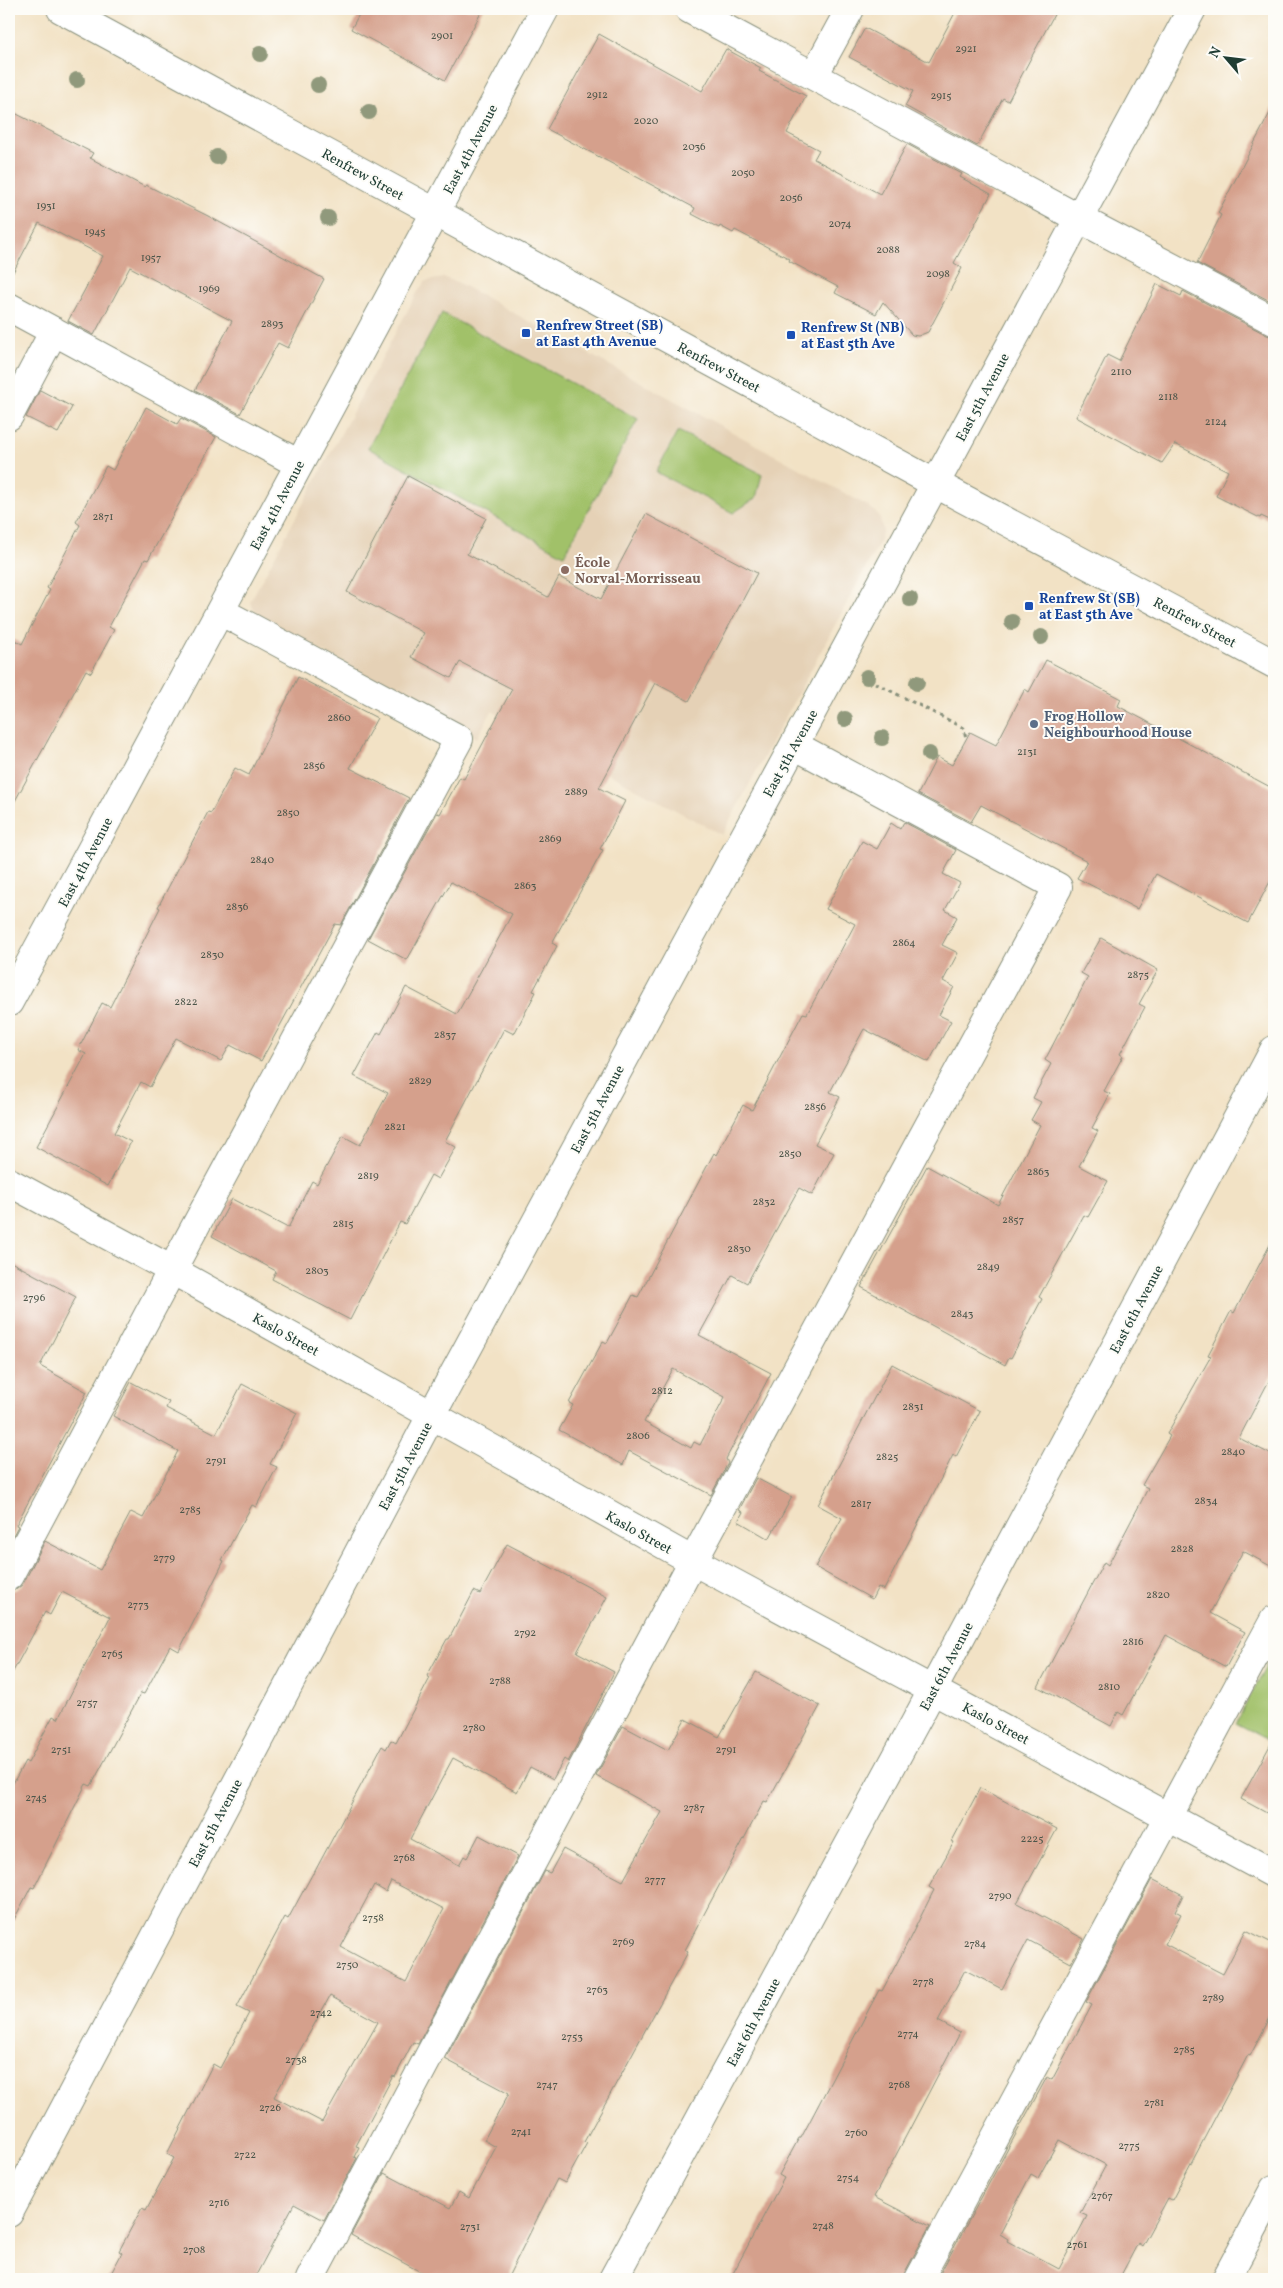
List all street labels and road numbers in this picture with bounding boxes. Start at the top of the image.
street label: East 4th Avenue [440,101,503,198]
street label: Renfrew Street [318,145,407,206]
street label: Renfrew Street [674,338,763,398]
street label: East 5th Avenue [952,350,1015,445]
street label: East 4th Avenue [247,457,310,554]
street label: Renfrew Street [1150,593,1239,653]
street label: East 5th Avenue [759,706,823,801]
street label: East 4th Avenue [55,814,118,911]
street label: East 5th Avenue [567,1062,630,1157]
street label: East 6th Avenue [1106,1262,1169,1357]
street label: Kaslo Street [248,1309,322,1361]
street label: East 5th Avenue [375,1419,438,1514]
street label: Kaslo Street [601,1507,675,1559]
street label: East 6th Avenue [916,1619,979,1714]
street label: Kaslo Street [958,1699,1032,1750]
street label: East 5th Avenue [185,1776,248,1871]
street label: East 6th Avenue [723,1975,786,2070]

